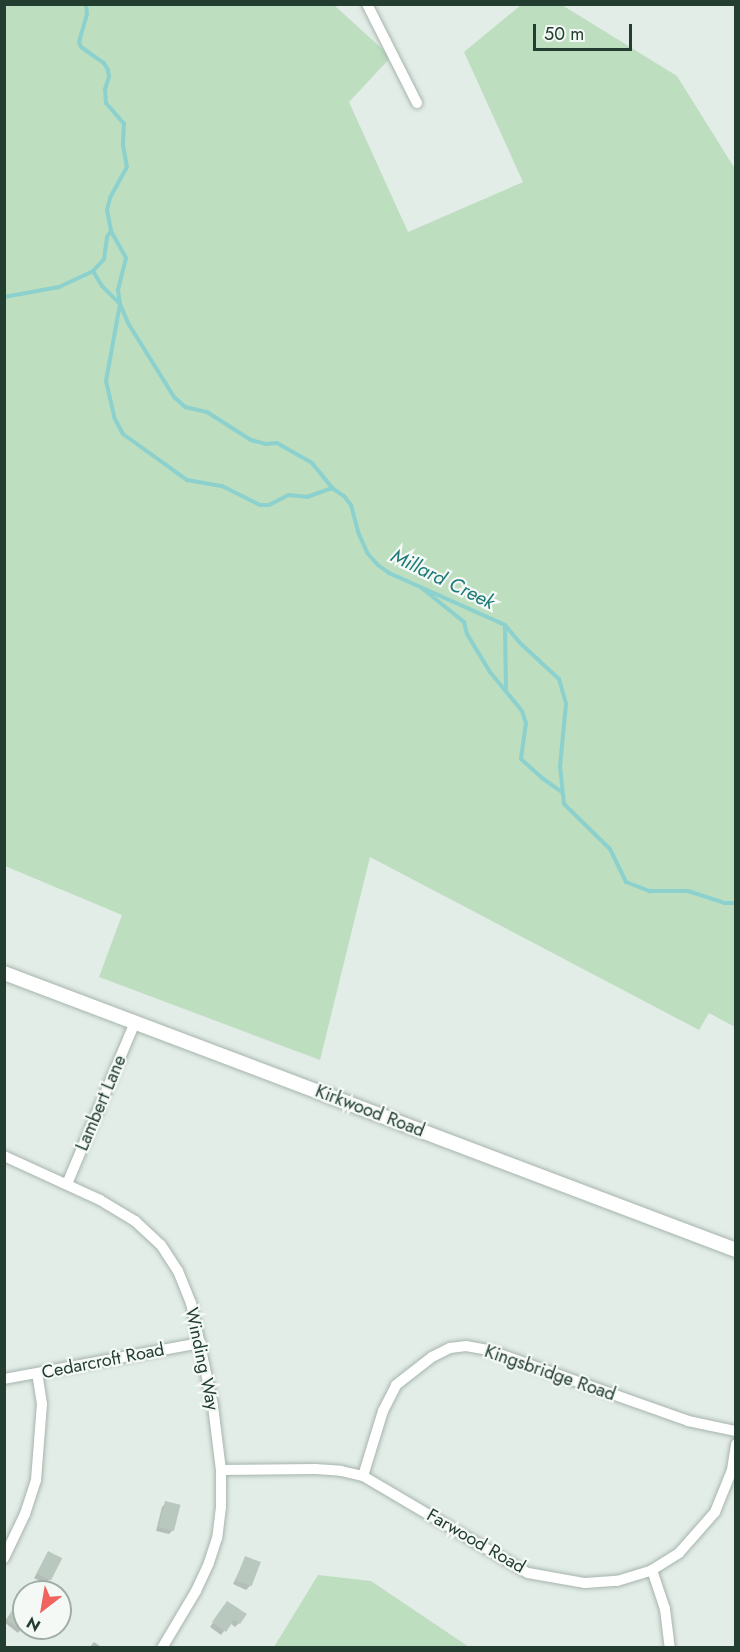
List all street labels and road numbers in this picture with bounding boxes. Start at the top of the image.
street label: Lambert Lane [71,1052,131,1154]
street label: Kirkwood Road [312,1080,428,1142]
street label: Winding Way [181,1306,223,1412]
street label: Cedarcroft Road [40,1339,166,1383]
street label: Kingsbridge Road [482,1340,618,1406]
street label: Farwood Road [423,1504,529,1578]

